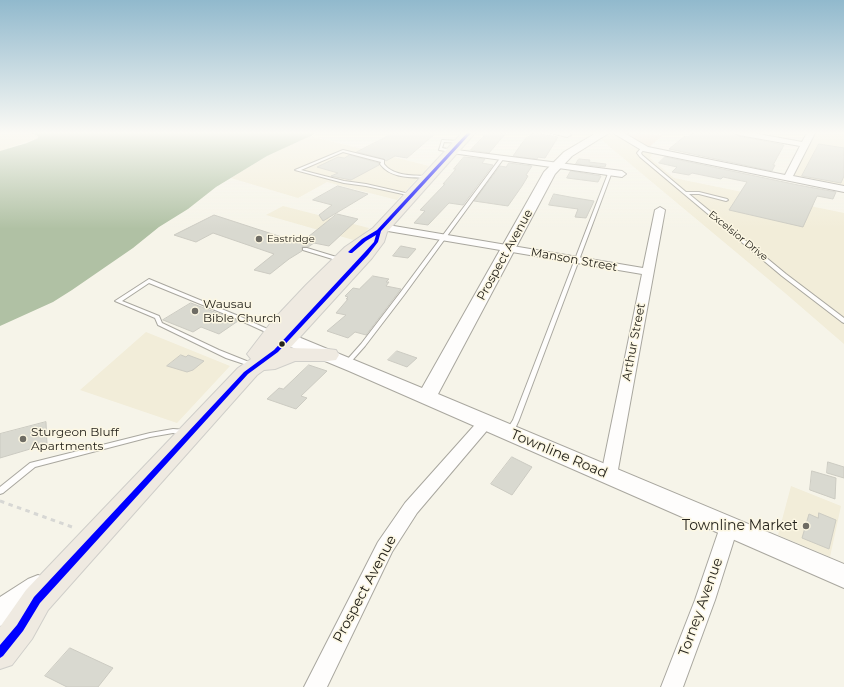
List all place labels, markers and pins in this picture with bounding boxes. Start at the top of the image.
place label: Eastridge [267,233,315,245]
marker: Eastridge [254,234,264,244]
place label: Wausau Bible Church [203,297,281,325]
marker: Wausau Bible Church [190,306,200,316]
unlabelled marker [277,339,287,349]
place label: Sturgeon Bluff Apartments [31,425,119,453]
marker: Sturgeon Bluff Apartments [18,434,28,444]
place label: Townline Market [682,518,798,534]
marker: Townline Market [801,521,811,531]

